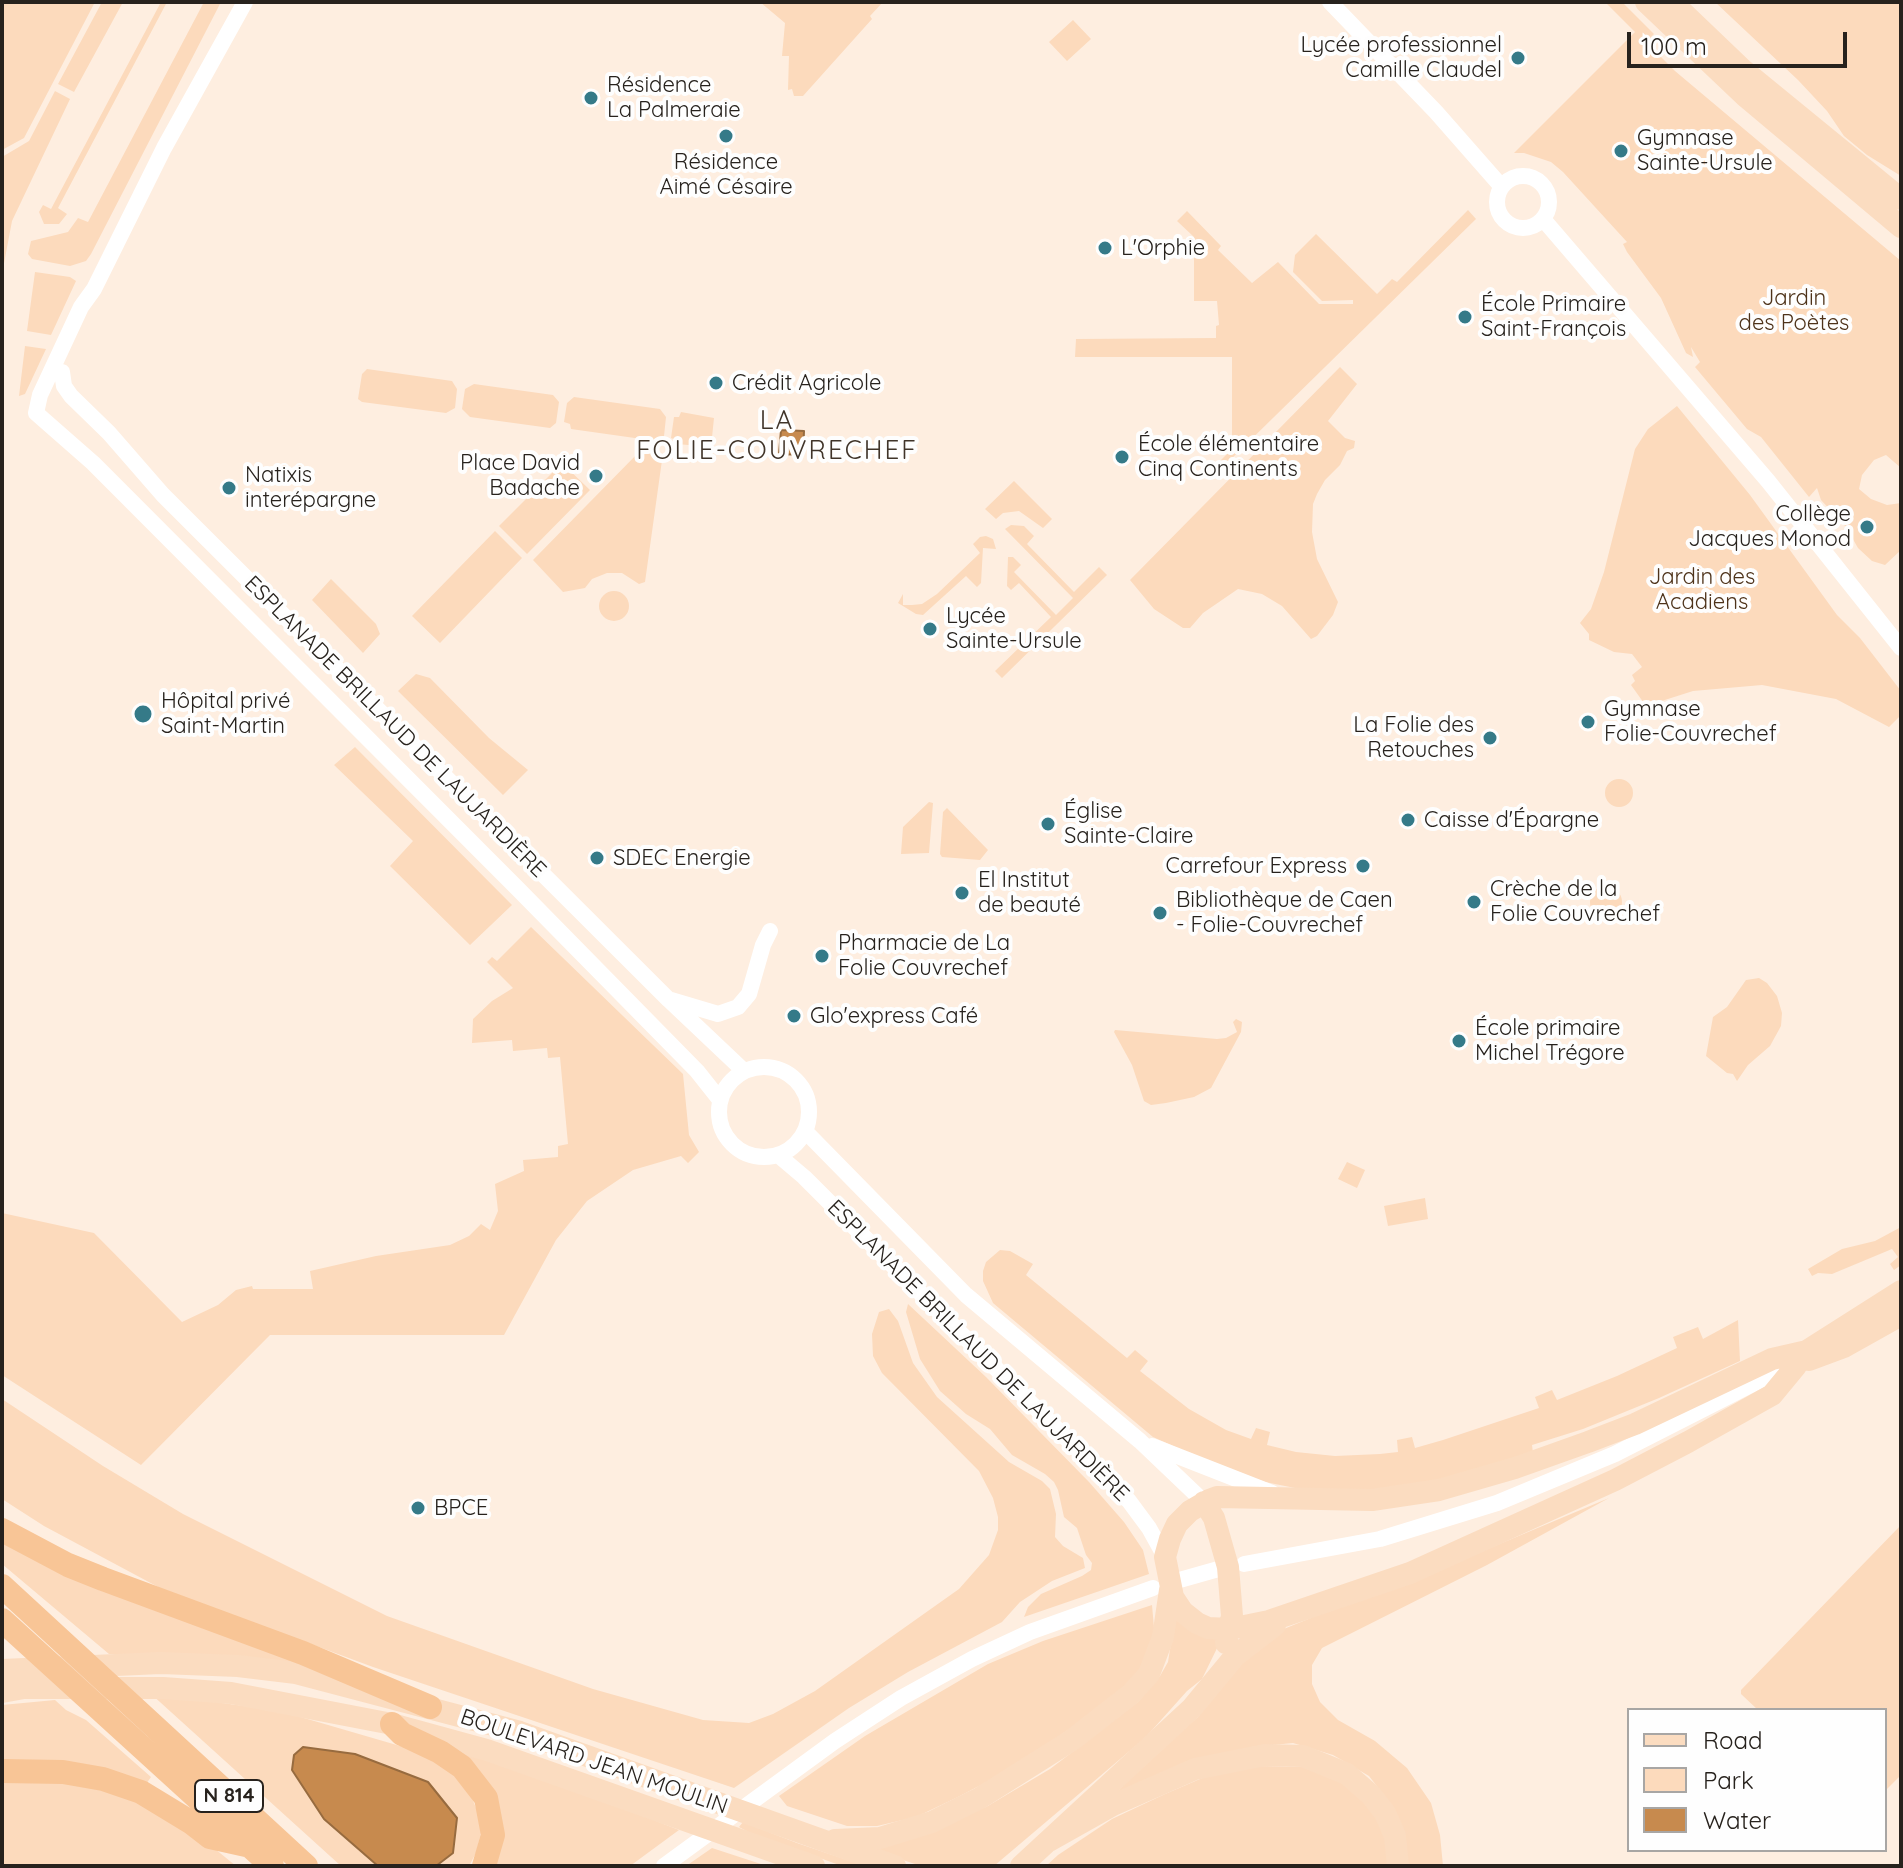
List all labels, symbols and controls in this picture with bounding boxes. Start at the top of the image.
scale bar [1631,16,1851,66]
text: 100 m [1641,31,1707,61]
place label: Lycée professionnel Camille Claudel [1300,32,1502,84]
marker: Lycée professionnel Camille Claudel [1509,49,1527,67]
place label: Résidence La Palmeraie [607,72,741,124]
marker: Résidence La Palmeraie [582,89,600,107]
place label: Gymnase Sainte-Ursule [1637,125,1773,176]
marker: Résidence Aimé Césaire [717,127,735,145]
marker: Gymnase Sainte-Ursule [1612,142,1630,160]
place label: Résidence Aimé Césaire [659,149,793,200]
place label: L'Orphie [1121,235,1205,261]
marker: L'Orphie [1096,239,1114,257]
park label: Jardin des Poètes [1739,285,1849,336]
place label: École Primaire Saint-François [1481,291,1626,342]
marker: École Primaire Saint-François [1456,308,1474,326]
place label: Crédit Agricole [732,370,881,396]
marker: Crédit Agricole [707,374,725,392]
district label: LA FOLIE-COUVRECHEF [636,405,918,466]
place label: École élémentaire Cinq Continents [1138,431,1319,482]
marker: École élémentaire Cinq Continents [1113,448,1131,466]
place label: Place David Badache [460,450,580,502]
place label: Natixis interépargne [245,462,376,514]
marker: Place David Badache [587,467,605,485]
marker: Natixis interépargne [220,479,238,497]
place label: Collège Jacques Monod [1688,501,1851,552]
marker: Collège Jacques Monod [1858,518,1876,536]
park label: Jardin des Acadiens [1649,564,1755,616]
street label: ESPLANADE BRILLAUD DE LAUJARDIÈRE [239,571,551,883]
place label: Lycée Sainte-Ursule [946,603,1082,654]
marker: Lycée Sainte-Ursule [921,620,939,638]
place label: Hôpital privé Saint-Martin [161,688,290,740]
place label: Gymnase Folie-Couvrechef [1604,696,1777,748]
marker: Hôpital privé Saint-Martin [132,703,154,725]
place label: La Folie des Retouches [1353,712,1474,764]
marker: Gymnase Folie-Couvrechef [1579,713,1597,731]
marker: La Folie des Retouches [1481,729,1499,747]
place label: Église Sainte-Claire [1064,798,1193,850]
place label: Caisse d'Épargne [1424,807,1599,833]
marker: Caisse d'Épargne [1399,811,1417,829]
marker: Église Sainte-Claire [1039,815,1057,833]
place label: SDEC Energie [613,845,751,871]
marker: SDEC Energie [588,849,606,867]
place label: Carrefour Express [1166,853,1347,879]
marker: Carrefour Express [1354,857,1372,875]
place label: El Institut de beauté [978,867,1081,918]
place label: Crèche de la Folie Couvrechef [1490,876,1660,928]
marker: El Institut de beauté [953,884,971,902]
place label: Bibliothèque de Caen - Folie-Couvrechef [1176,887,1393,938]
marker: Crèche de la Folie Couvrechef [1465,893,1483,911]
marker: Bibliothèque de Caen - Folie-Couvrechef [1151,904,1169,922]
place label: Pharmacie de La Folie Couvrechef [838,930,1010,982]
marker: Pharmacie de La Folie Couvrechef [813,947,831,965]
place label: Glo'express Café [810,1003,978,1029]
marker: Glo'express Café [785,1007,803,1025]
place label: École primaire Michel Trégore [1475,1015,1625,1066]
marker: École primaire Michel Trégore [1450,1032,1468,1050]
street label: ESPLANADE BRILLAUD DE LAUJARDIÈRE [822,1195,1134,1507]
place label: BPCE [434,1495,488,1521]
marker: BPCE [409,1499,427,1517]
street label: BOULEVARD JEAN MOULIN [457,1704,731,1820]
legend [1627,1708,1887,1852]
text: Road [1703,1725,1763,1755]
text: Park [1703,1765,1754,1795]
road number: N 814 [195,1780,263,1812]
text: Water [1703,1805,1771,1835]

